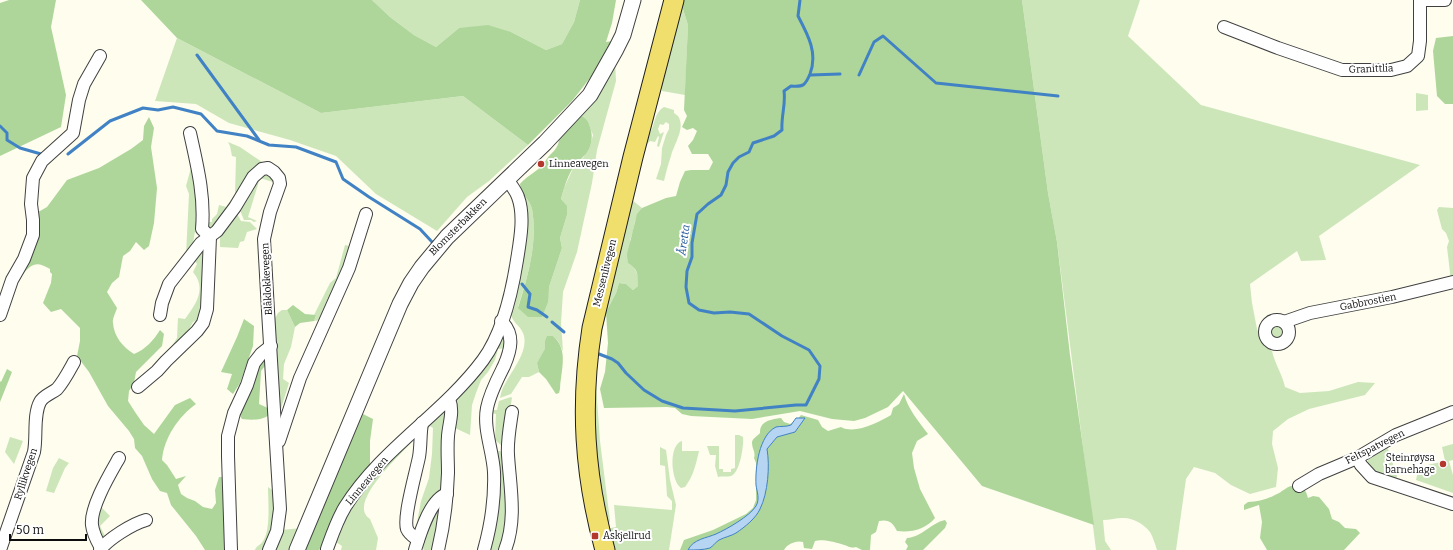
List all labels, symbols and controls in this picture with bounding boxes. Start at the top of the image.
street label: Granittlia [1348,62,1394,76]
place label: Linneavegen [549,158,609,170]
marker: Linneavegen [536,159,546,169]
street label: Blomsterbakken [427,195,490,258]
water label: Åretta [674,224,693,257]
street label: Messenlivegen [591,237,619,308]
street label: Blåklokkevegen [259,242,275,316]
street label: Gabbrostien [1339,291,1398,313]
street label: Feltspatvegen [1344,427,1407,467]
street label: Ryllikvegen [12,446,40,501]
place label: Steinrøysa barnehage [1385,452,1436,476]
street label: Linneavegen [343,454,391,508]
marker: Steinrøysa barnehage [1438,459,1448,469]
scale bar [10,516,86,542]
text: 50 m [16,523,45,537]
place label: Askjellrud [603,530,651,542]
marker: Askjellrud [590,531,600,541]

